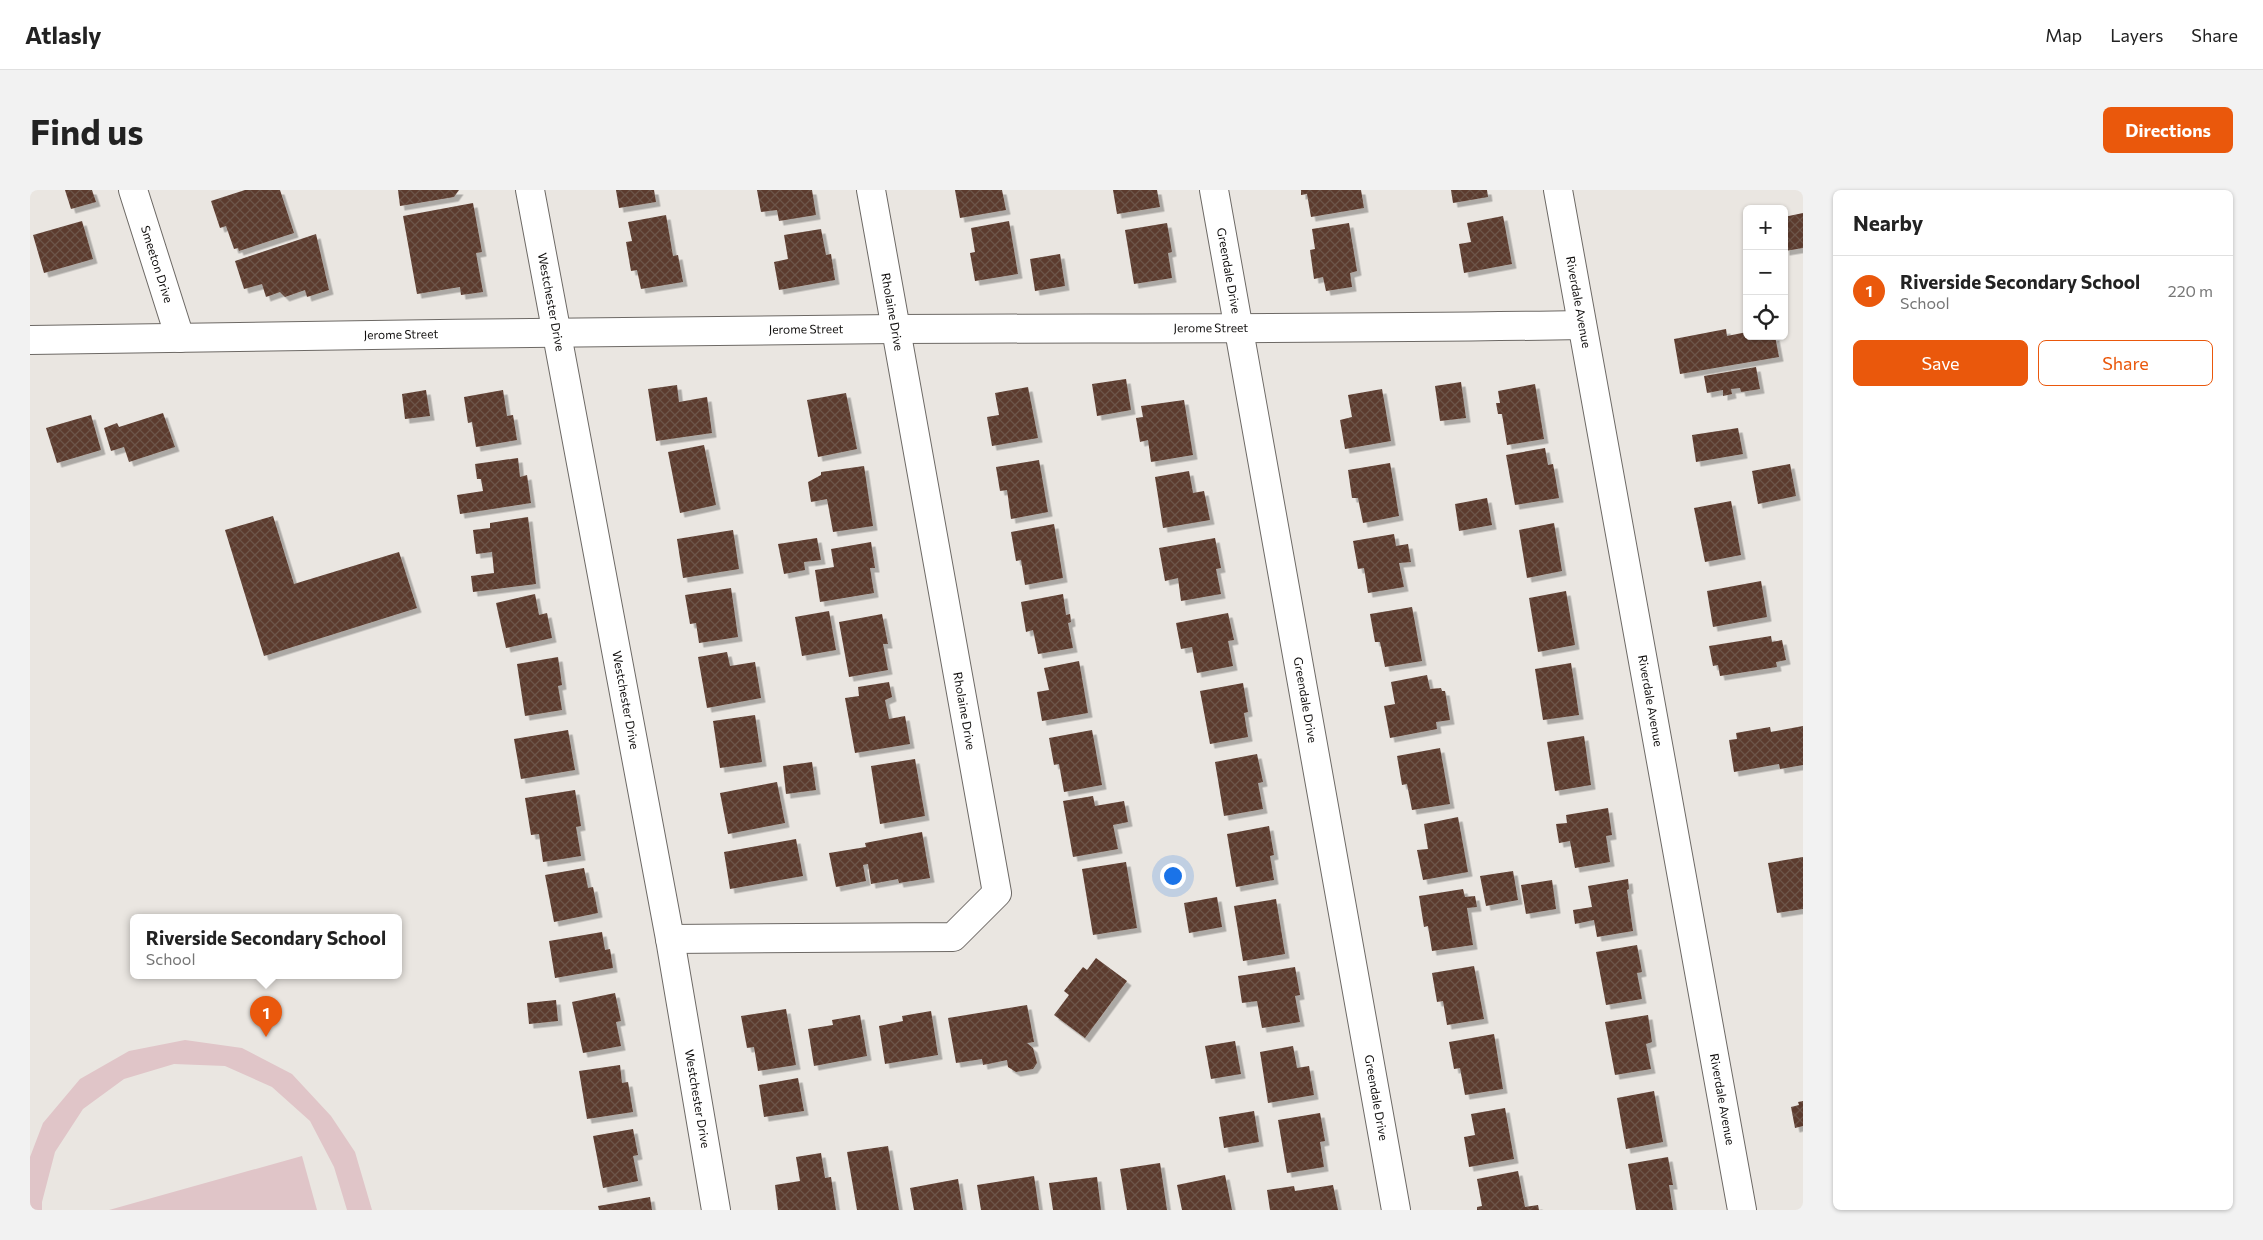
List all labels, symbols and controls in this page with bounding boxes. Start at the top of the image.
text: Atlasly [25,20,102,49]
text: Map [2045,24,2082,46]
text: Layers [2110,24,2163,46]
text: Share [2191,24,2238,46]
button: Directions [2103,107,2233,153]
text: Find us [30,109,144,152]
map controls [1743,205,1788,340]
button: + [1743,205,1788,250]
text: Nearby [1853,210,1923,235]
street label: Smeeton Drive [139,224,176,304]
street label: Greendale Drive [1215,227,1244,315]
button: − [1743,250,1788,295]
street label: Westchester Drive [536,251,568,352]
street label: Riverdale Avenue [1564,255,1594,349]
text: Riverside Secondary School [1900,270,2140,293]
street label: Rholaine Drive [879,272,907,352]
text: 1 [1865,281,1873,300]
text: 220 m [2168,281,2213,300]
text: School [1900,293,1950,312]
button: locate [1743,295,1788,340]
street label: Jerome Street [1174,320,1248,335]
street label: Jerome Street [769,321,843,337]
street label: Jerome Street [363,326,438,342]
button: Save [1853,340,2028,386]
button: Share [2038,340,2213,386]
street label: Westchester Drive [610,650,642,750]
street label: Riverdale Avenue [1636,654,1666,748]
street label: Greendale Drive [1291,656,1321,744]
street label: Rholaine Drive [951,671,979,751]
your location [1160,863,1186,889]
popup [130,914,402,979]
text: Riverside Secondary School [146,926,386,949]
text: School [146,949,196,968]
pin: 1 [250,996,282,1037]
street label: Westchester Drive [683,1048,713,1149]
street label: Riverdale Avenue [1708,1052,1738,1146]
street label: Greendale Drive [1362,1053,1391,1142]

